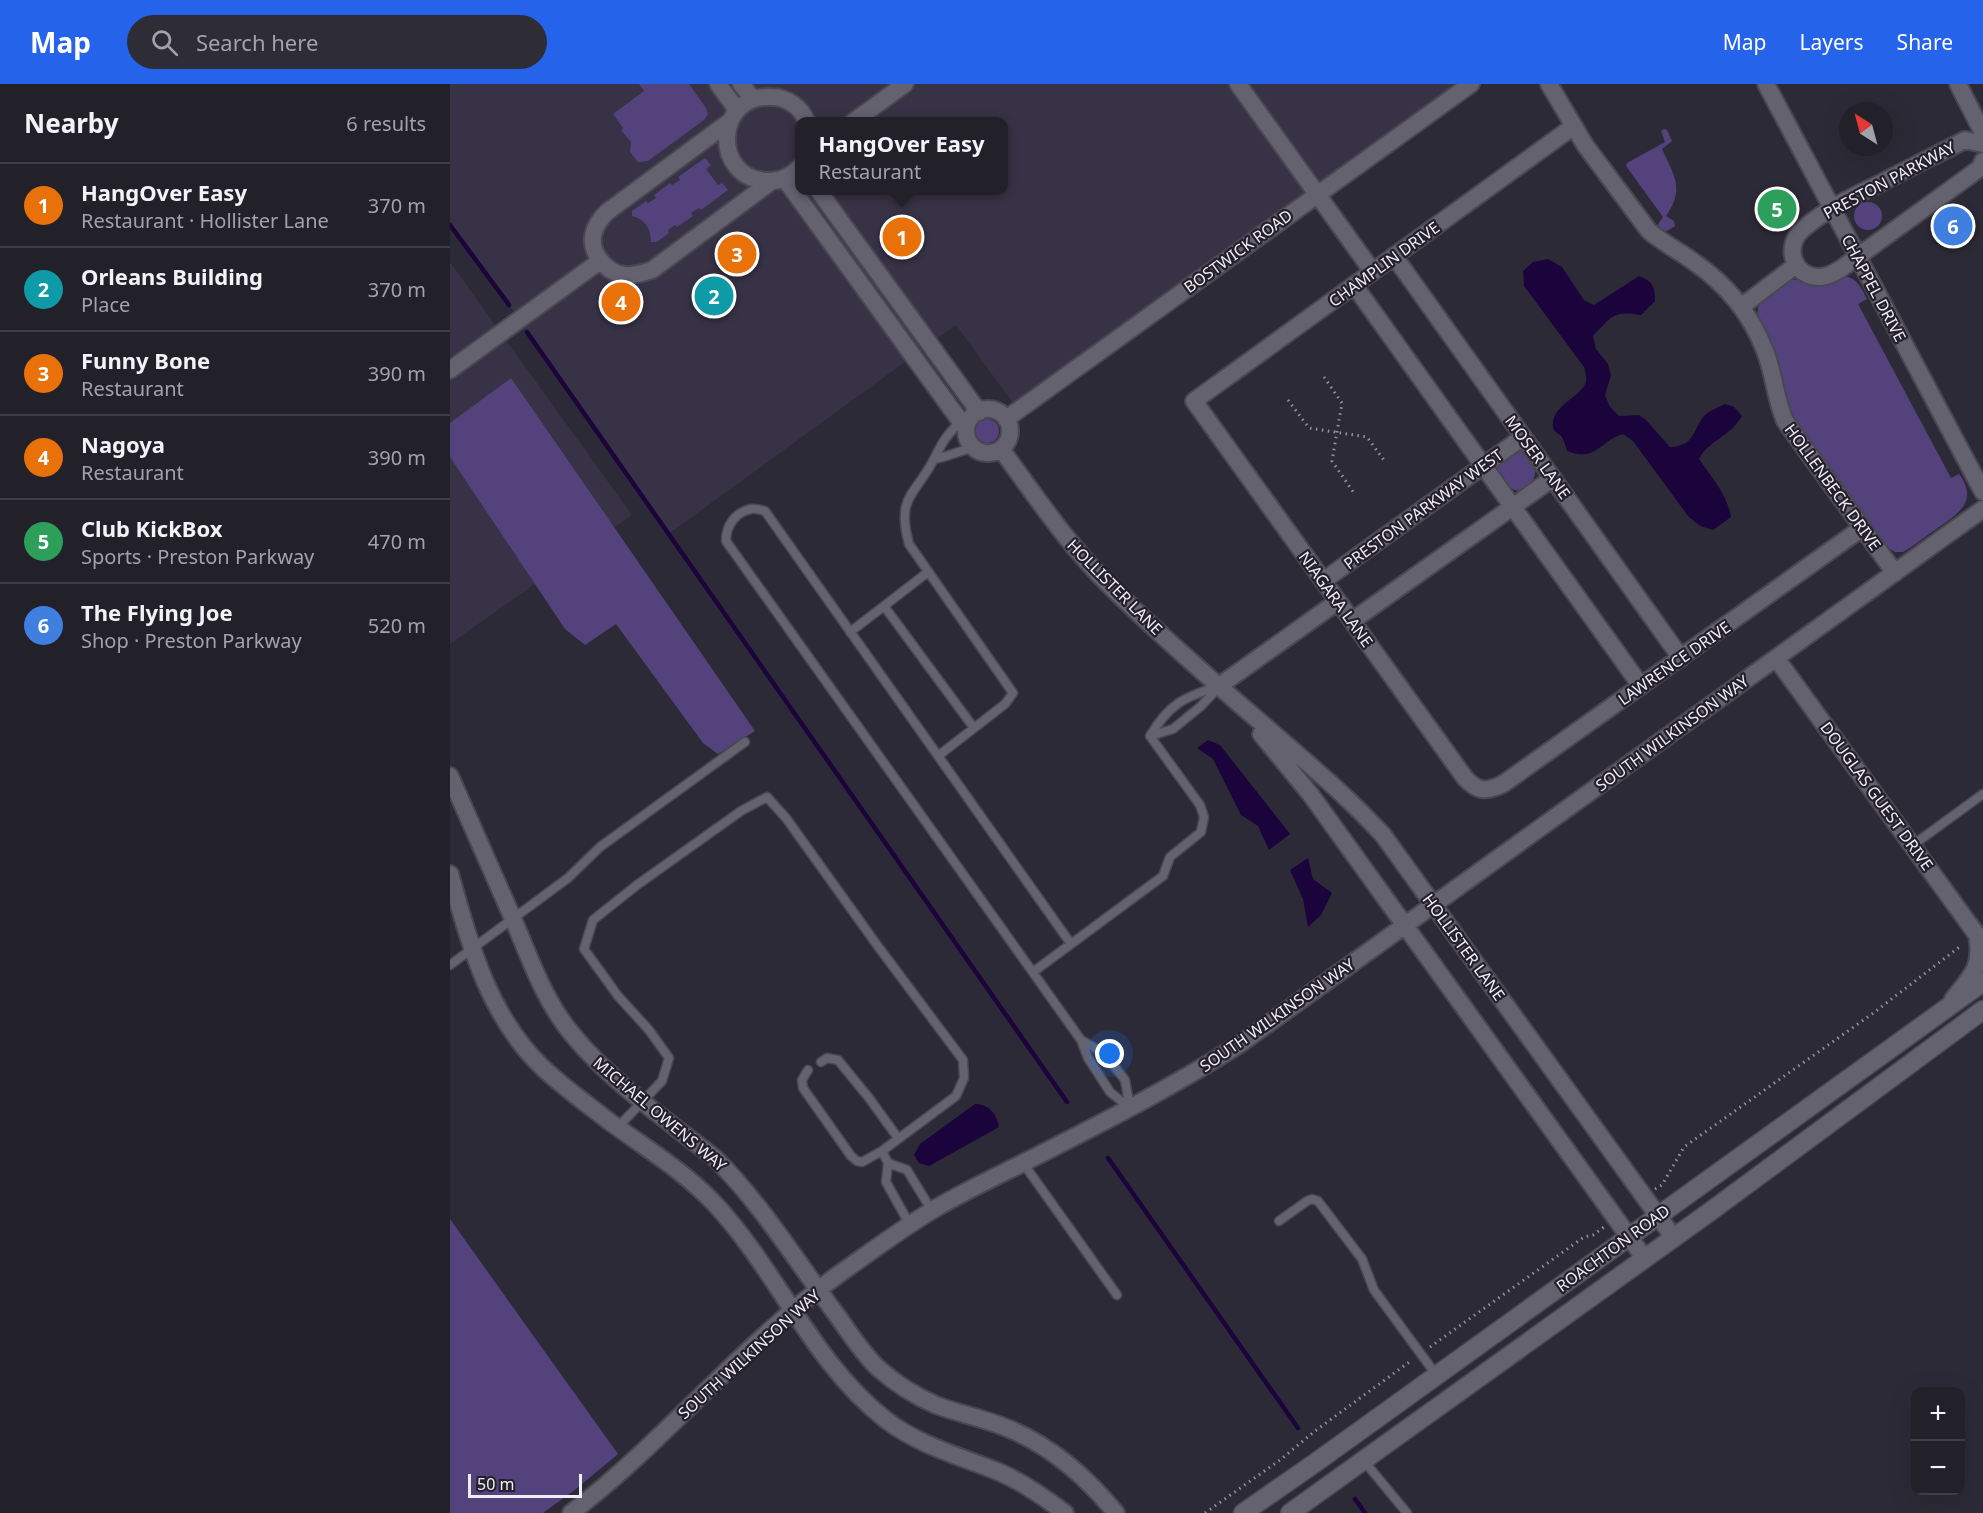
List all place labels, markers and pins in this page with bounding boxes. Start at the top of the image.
pin: 5 [1758,186,1796,232]
pin: 6 [1934,204,1972,248]
pin: 1 [882,214,922,260]
pin: 3 [718,232,756,276]
pin: 2 [694,274,734,318]
pin: 4 [602,280,640,324]

